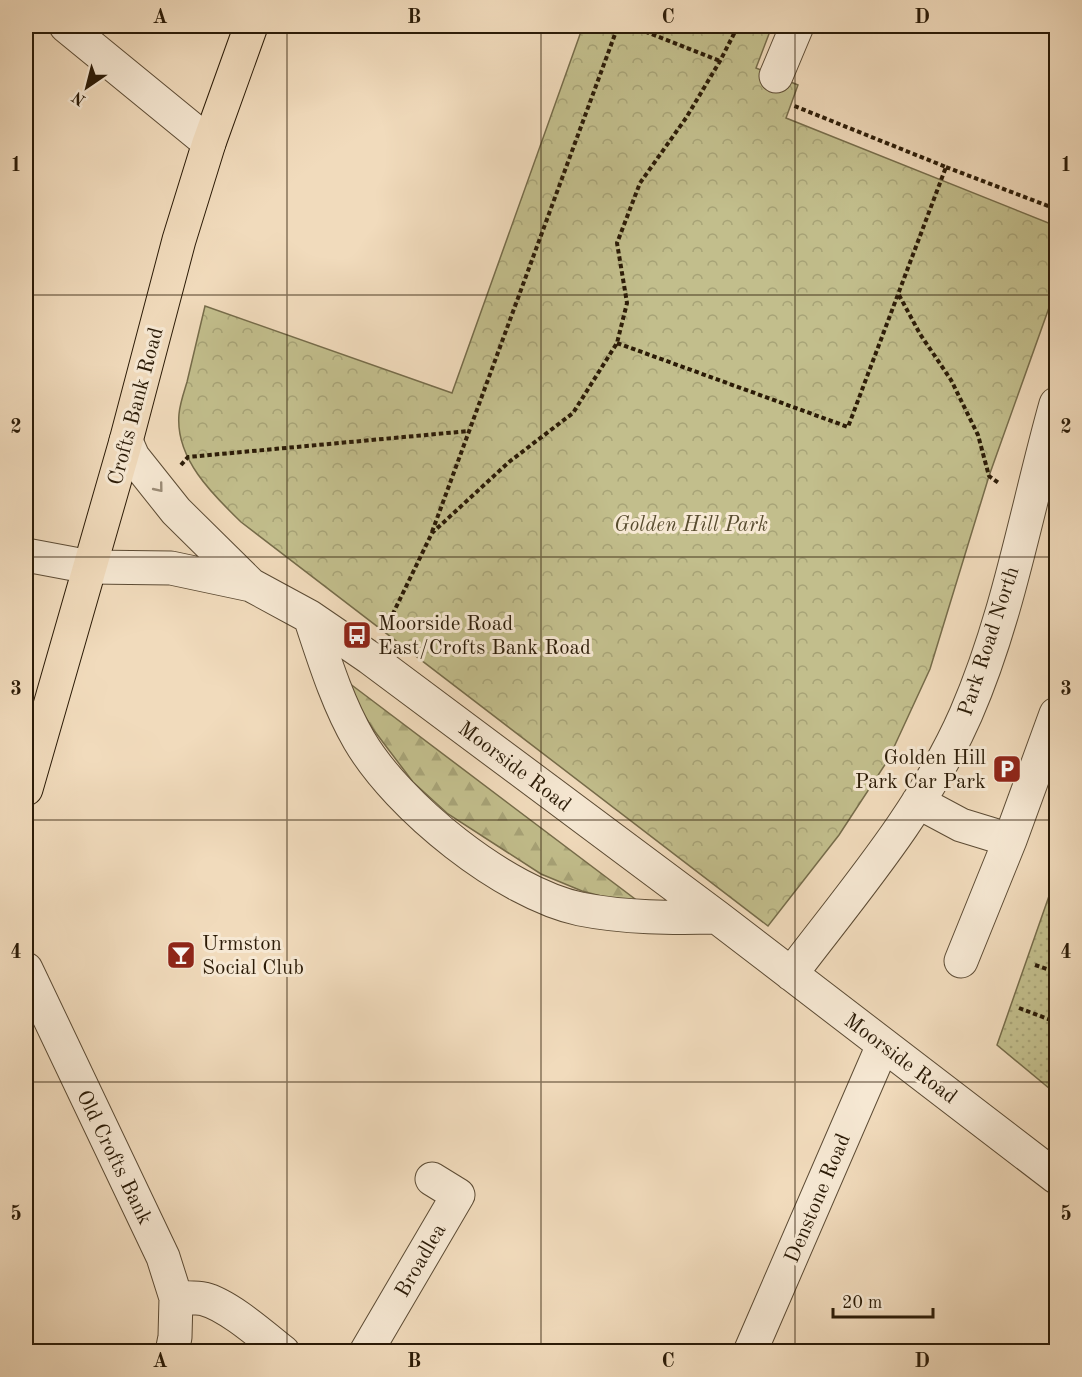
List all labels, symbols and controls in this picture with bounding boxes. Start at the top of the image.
text: A [152,8,168,28]
text: B [407,8,421,28]
text: C [661,8,675,28]
text: D [914,8,930,28]
north arrow [57,57,117,117]
text: N [69,87,89,108]
text: 1 [10,156,22,176]
text: 1 [1060,156,1072,176]
street label: Crofts Bank Road [105,325,168,487]
text: 2 [10,418,22,438]
text: 2 [1060,418,1072,438]
one-way arrow [151,481,162,492]
park label: Golden Hill Park [614,515,768,536]
street label: Park Road North [955,564,1023,719]
place label: Moorside Road East/Crofts Bank Road [378,614,591,659]
bus stop icon: Moorside Road East/Crofts Bank Road [341,619,373,651]
text: 3 [10,680,22,700]
text: 3 [1060,680,1072,700]
street label: Moorside Road [454,718,574,816]
place label: Golden Hill Park Car Park [855,748,986,793]
parking icon: Golden Hill Park Car Park [991,753,1023,785]
place label: Urmston Social Club [202,934,304,979]
bar icon: Urmston Social Club [165,939,197,971]
text: 4 [10,943,22,963]
text: 4 [1060,943,1072,963]
street label: Moorside Road [840,1010,960,1108]
street label: Old Crofts Bank [72,1087,155,1228]
street label: Denstone Road [782,1131,855,1266]
text: 5 [10,1204,22,1225]
text: 5 [1060,1204,1072,1225]
street label: Broadlea [392,1221,451,1301]
scale bar [833,1281,934,1319]
text: 20 m [842,1294,882,1312]
text: A [152,1352,168,1372]
text: B [407,1352,421,1372]
text: C [661,1352,675,1372]
text: D [914,1352,930,1372]

